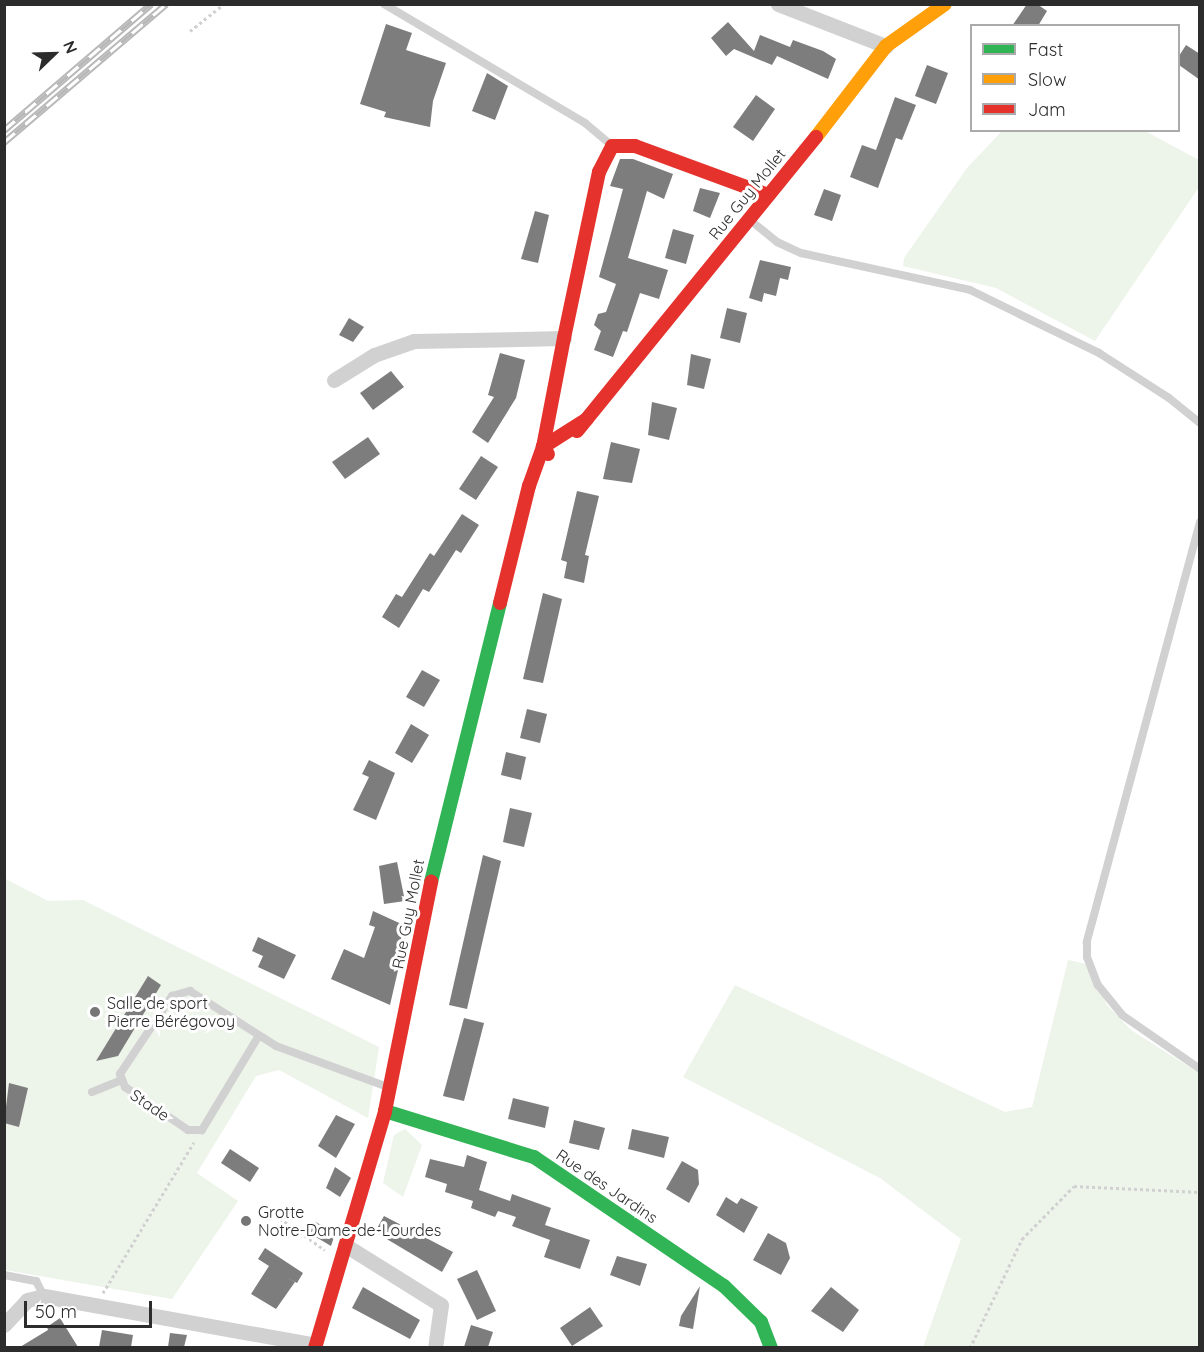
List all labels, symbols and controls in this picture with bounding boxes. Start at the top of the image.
north arrow [24,24,84,84]
legend [970,24,1180,132]
text: N [59,38,82,56]
text: Fast [1028,38,1063,61]
text: Slow [1028,68,1066,91]
text: Jam [1028,98,1066,121]
street label: Rue Guy Mollet [705,145,789,243]
street label: Rue Guy Mollet [388,858,428,970]
place label: Salle de sport Pierre Bérégovoy [107,993,235,1031]
marker: Salle de sport Pierre Bérégovoy [88,1005,102,1019]
street label: Stade [127,1085,173,1125]
street label: Rue des Jardins [553,1145,661,1227]
place label: Grotte Notre-Dame-de-Lourdes [258,1202,441,1240]
marker: Grotte Notre-Dame-de-Lourdes [239,1214,253,1228]
scale bar [27,1289,154,1327]
text: 50 m [35,1300,77,1323]

